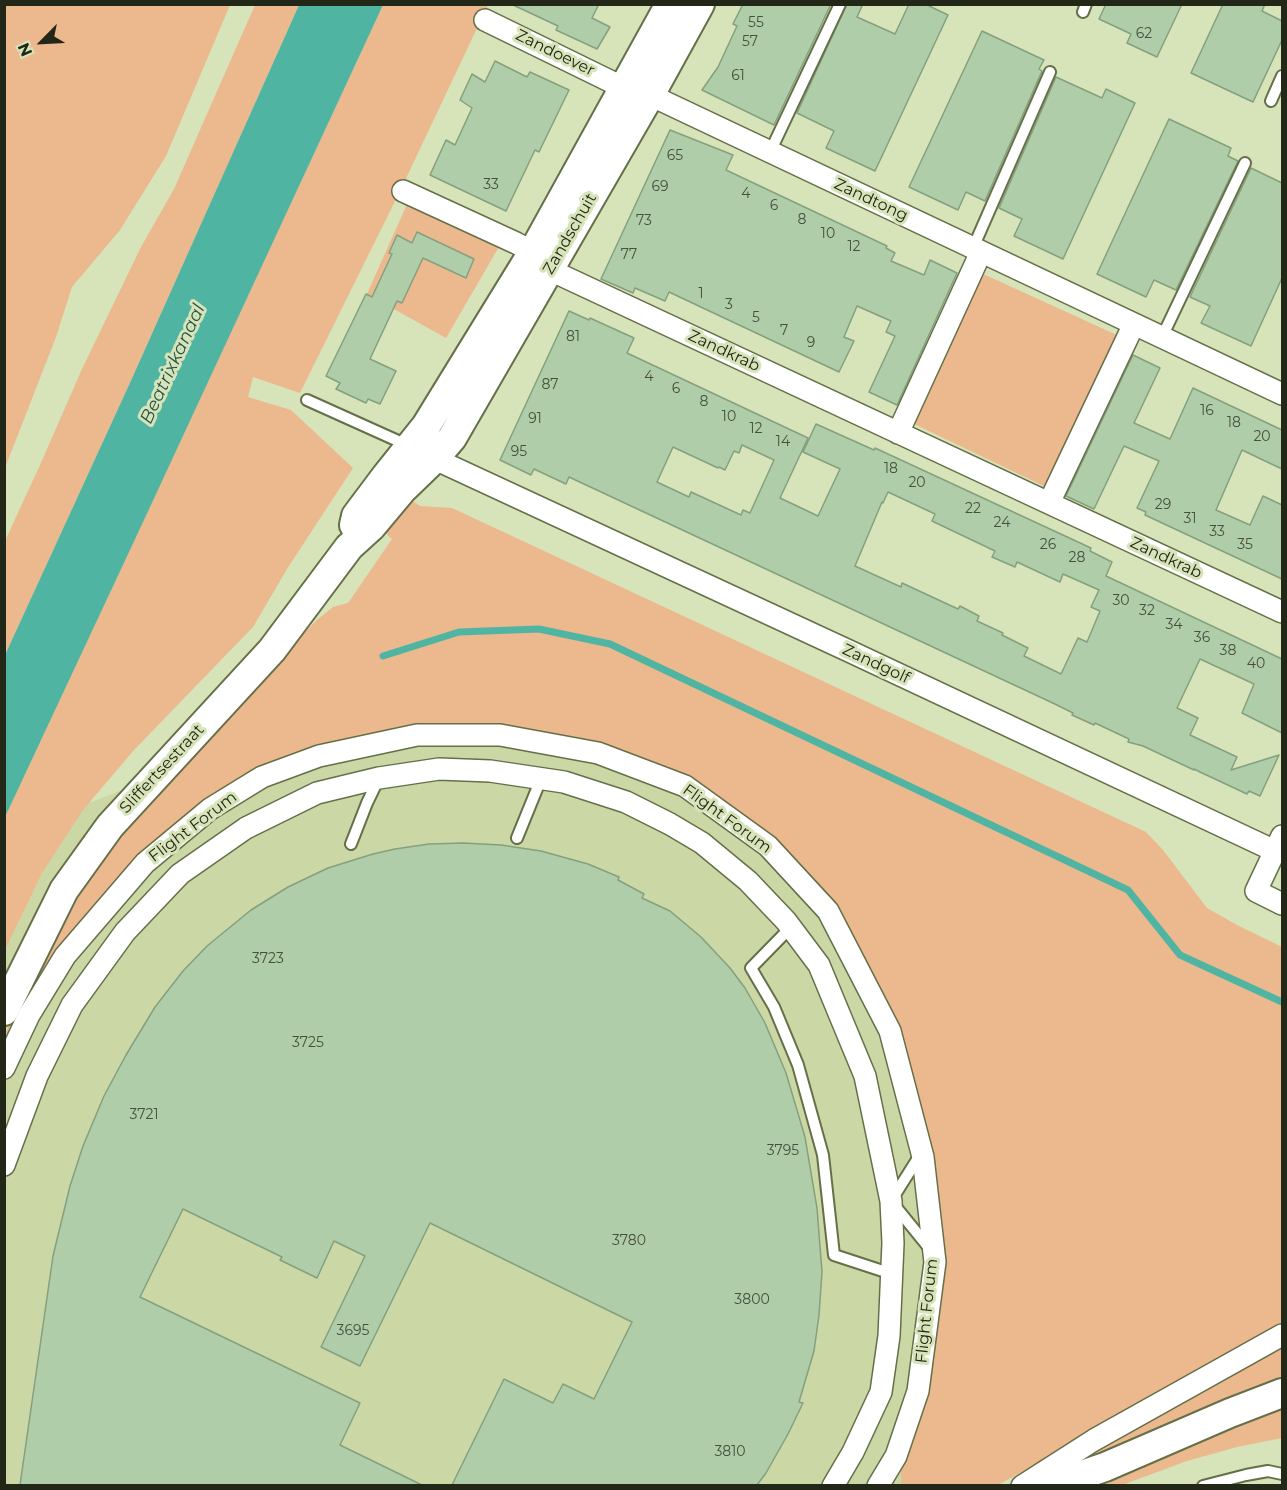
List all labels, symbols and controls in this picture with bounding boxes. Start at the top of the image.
north arrow [12,12,72,72]
house number: 55 [748,15,764,31]
street label: Zandoever [512,26,598,80]
house number: 62 [1136,26,1152,42]
house number: 57 [742,34,758,50]
text: N [14,40,36,59]
house number: 61 [731,68,745,84]
house number: 65 [667,148,683,164]
street label: Zandtong [831,175,911,225]
house number: 33 [483,177,499,193]
house number: 69 [651,179,669,195]
house number: 4 [741,186,751,202]
street label: Zandschuit [539,190,601,278]
house number: 6 [770,198,778,214]
house number: 8 [798,212,806,228]
house number: 73 [636,213,652,229]
house number: 10 [821,226,835,242]
house number: 12 [847,239,861,255]
house number: 77 [621,247,637,263]
house number: 1 [698,286,704,302]
house number: 3 [725,297,733,313]
water label: Beatrixkanaal [136,301,210,427]
house number: 5 [752,310,760,326]
house number: 7 [780,323,788,339]
street label: Zandkrab [685,326,763,376]
house number: 81 [566,329,580,345]
house number: 9 [807,335,815,351]
house number: 4 [644,369,654,385]
house number: 87 [541,377,559,393]
house number: 6 [672,381,680,397]
house number: 8 [700,394,708,410]
house number: 16 [1200,403,1214,419]
house number: 10 [722,409,736,425]
house number: 91 [528,411,542,427]
house number: 18 [1227,415,1241,431]
house number: 12 [749,421,763,437]
house number: 20 [1253,429,1271,445]
house number: 14 [776,434,790,450]
house number: 95 [511,444,527,460]
house number: 18 [884,461,898,477]
house number: 20 [908,475,926,491]
house number: 29 [1155,497,1171,513]
house number: 22 [965,501,981,517]
house number: 31 [1184,511,1196,527]
house number: 24 [994,515,1010,531]
house number: 33 [1209,524,1225,540]
street label: Zandkrab [1127,533,1205,583]
house number: 26 [1040,537,1056,553]
house number: 35 [1237,537,1253,553]
house number: 28 [1069,550,1085,566]
house number: 30 [1112,593,1130,609]
house number: 32 [1139,603,1155,619]
house number: 34 [1165,617,1183,633]
house number: 36 [1194,630,1210,646]
street label: Zandgolf [839,640,913,688]
house number: 38 [1220,643,1236,659]
house number: 40 [1247,656,1265,672]
street label: Sliffertsestraat [116,720,208,818]
street label: Flight Forum [679,780,775,858]
street label: Flight Forum [145,788,241,866]
house number: 3723 [252,951,284,967]
house number: 3725 [292,1035,324,1051]
house number: 3721 [130,1107,158,1123]
house number: 3795 [767,1143,799,1159]
house number: 3780 [612,1233,646,1249]
street label: Flight Forum [912,1258,942,1364]
house number: 3800 [734,1292,770,1308]
house number: 3695 [337,1323,369,1339]
house number: 3810 [714,1444,746,1460]

